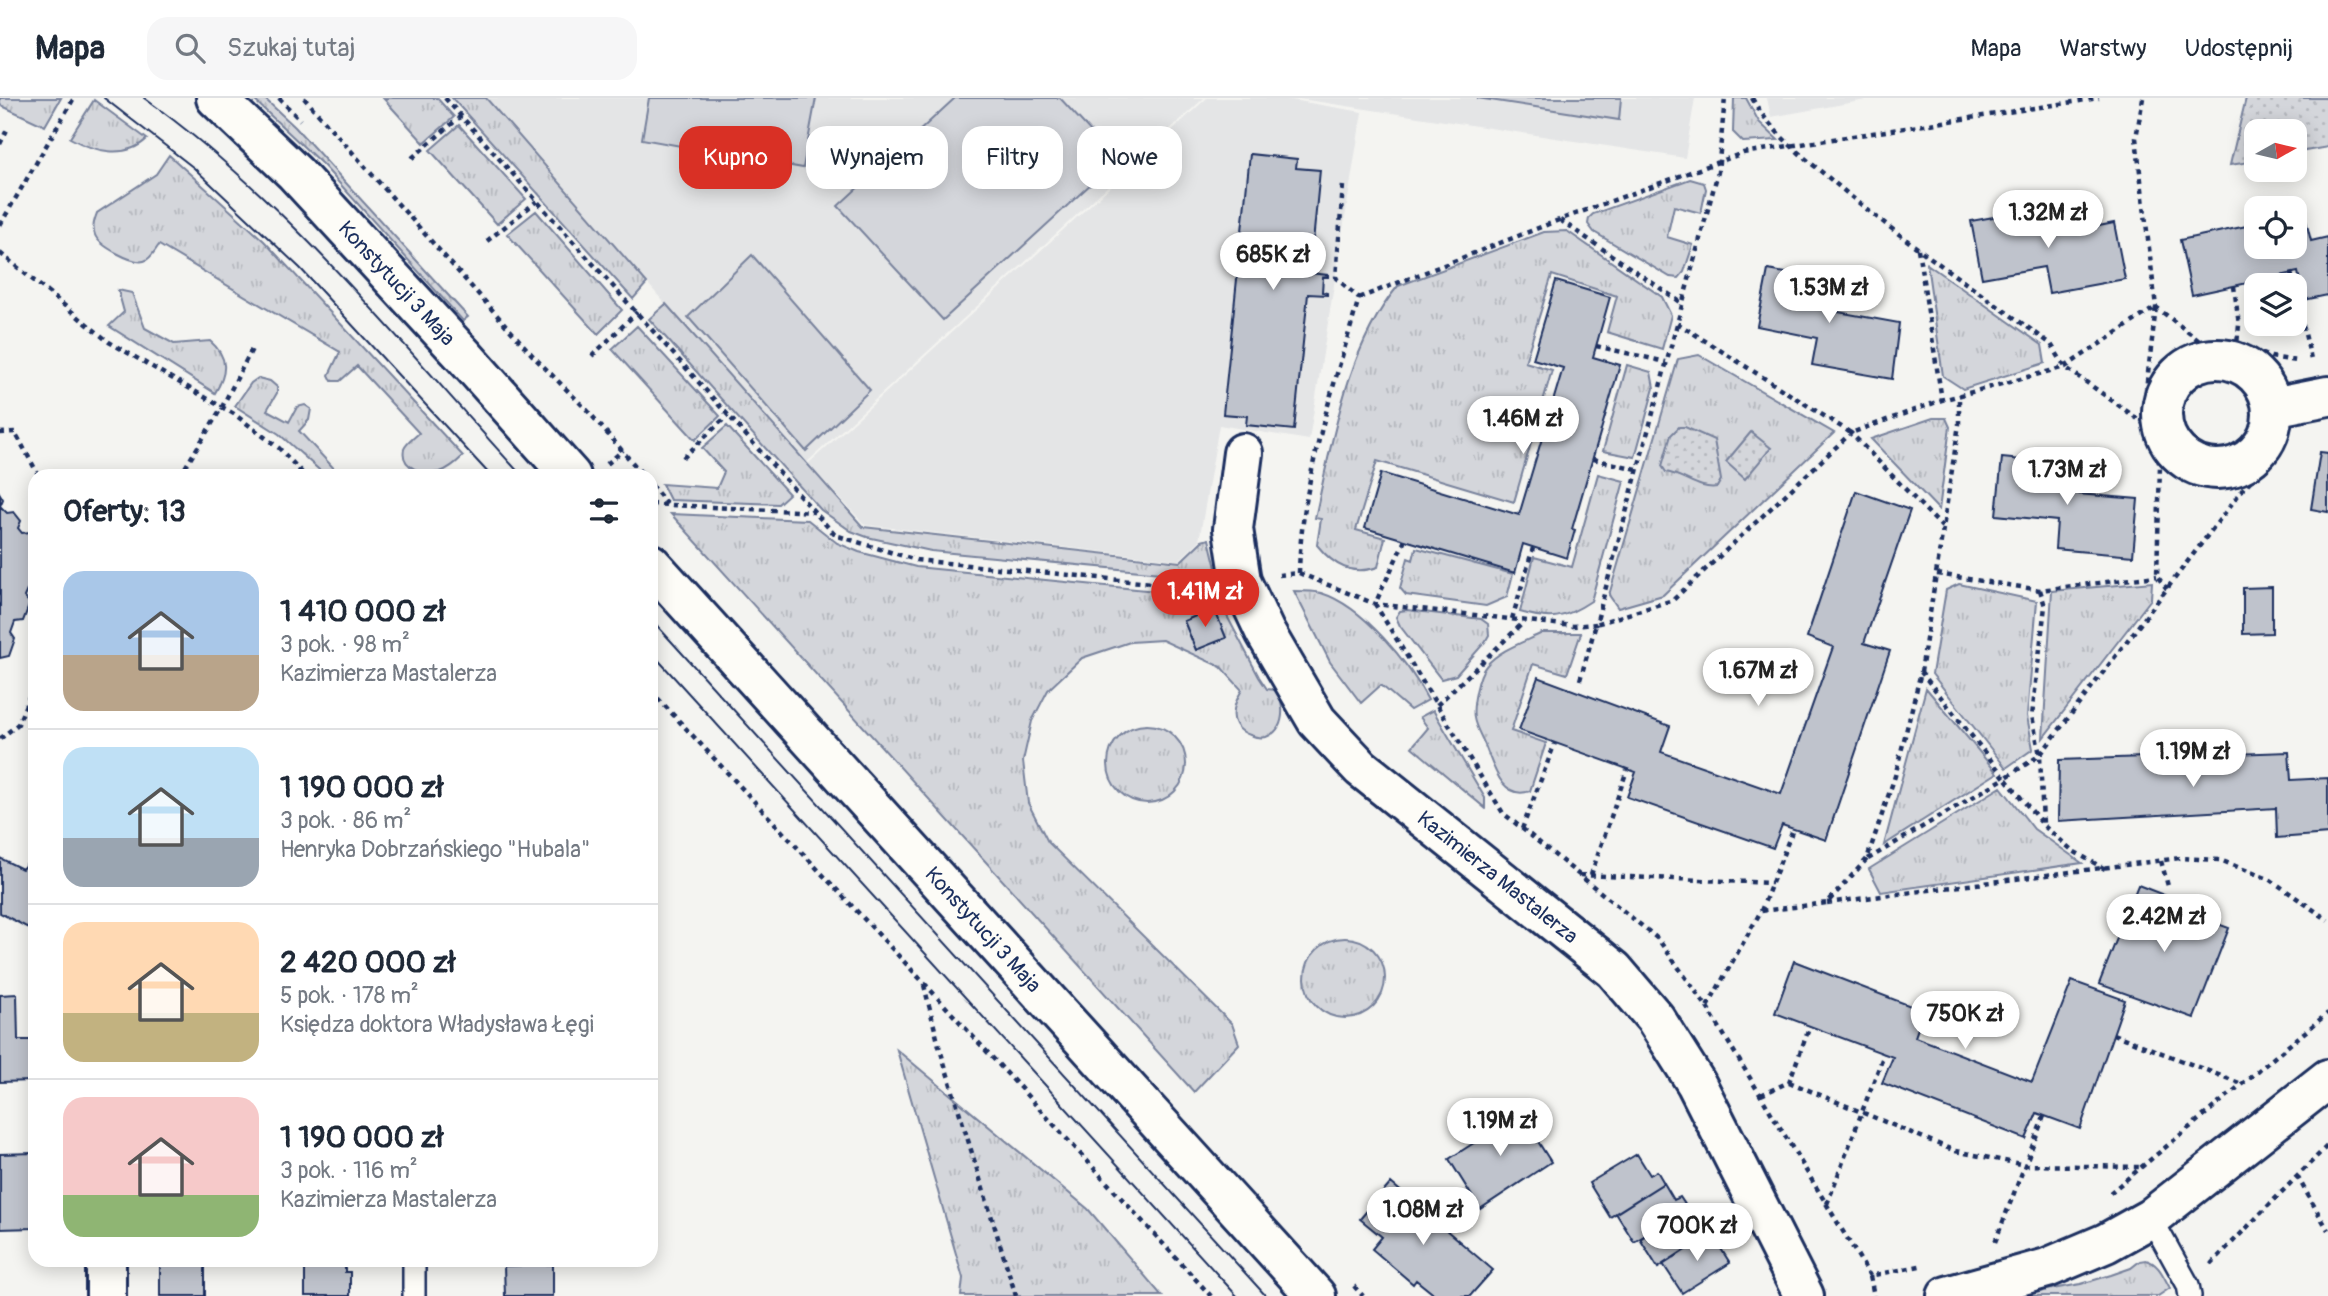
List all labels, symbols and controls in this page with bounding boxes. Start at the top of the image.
search box [147,17,637,80]
text: Mapa [35,28,105,69]
icon: search [171,29,209,67]
text: Szukaj tutaj [227,32,355,64]
text: Mapa [1971,34,2021,63]
text: Warstwy [2059,34,2147,63]
text: Udostępnij [2185,34,2293,63]
north arrow [2244,119,2306,182]
map controls [2244,119,2307,336]
chip: Kupno [679,126,792,189]
chip: Wynajem [806,126,948,189]
chip: Filtry [962,126,1063,189]
chip: Nowe [1077,126,1182,189]
pin: 1.32M zł [1976,190,2120,250]
button: locate [2244,196,2307,259]
text: 1.32M zł [2009,198,2087,227]
street label: Konstytucji 3 Maja [332,215,461,352]
pin: 685K zł [1208,232,1338,292]
text: 685K zł [1236,240,1310,269]
pin: 1.53M zł [1757,266,1901,325]
text: 1.53M zł [1790,273,1868,302]
button: layers [2244,273,2307,336]
pin: 1.46M zł [1451,396,1595,456]
text: 1.46M zł [1483,404,1563,433]
pin: 1.73M zł [1995,448,2139,507]
text: 1.73M zł [2028,455,2106,484]
icon: filters [585,492,623,530]
text: Oferty: 13 [63,493,186,530]
pin: 1.41M zł [1133,570,1277,629]
text: 1.41M zł [1167,577,1243,606]
text: 1 410 000 zł [280,593,445,630]
icon: home [119,599,203,683]
text: 3 pok. · 98 m² [280,630,410,659]
pin: 1.67M zł [1686,648,1830,708]
text: 1.67M zł [1719,656,1797,685]
text: Kazimierza Mastalerza [280,659,497,688]
pin: 1.19M zł [2121,730,2265,789]
text: 1.19M zł [2156,737,2230,766]
text: 1 190 000 zł [280,769,443,806]
icon: home [119,775,203,859]
street label: Kazimierza Mastalerza [1411,805,1583,950]
text: 3 pok. · 86 m² [280,806,411,835]
text: Henryka Dobrzańskiego "Hubala" [280,835,590,864]
street label: Konstytucji 3 Maja [919,861,1047,999]
pin: 2.42M zł [2092,894,2236,954]
text: 2.42M zł [2122,902,2206,931]
text: 2 420 000 zł [280,944,455,981]
icon: home [119,950,203,1034]
text: 5 pok. · 178 m² [280,981,419,1010]
pin: 750K zł [1900,992,2030,1051]
text: 750K zł [1927,999,2003,1028]
text: Księdza doktora Władysława Łęgi [280,1010,594,1039]
pin: 1.19M zł [1428,1098,1572,1158]
text: 1.19M zł [1463,1106,1537,1135]
text: 1 190 000 zł [280,1119,443,1156]
icon: home [119,1125,203,1209]
text: 3 pok. · 116 m² [280,1156,418,1185]
text: Kazimierza Mastalerza [280,1185,497,1214]
pin: 1.08M zł [1351,1188,1495,1247]
text: 1.08M zł [1383,1195,1463,1224]
pin: 700K zł [1632,1204,1762,1263]
text: 700K zł [1657,1211,1737,1240]

